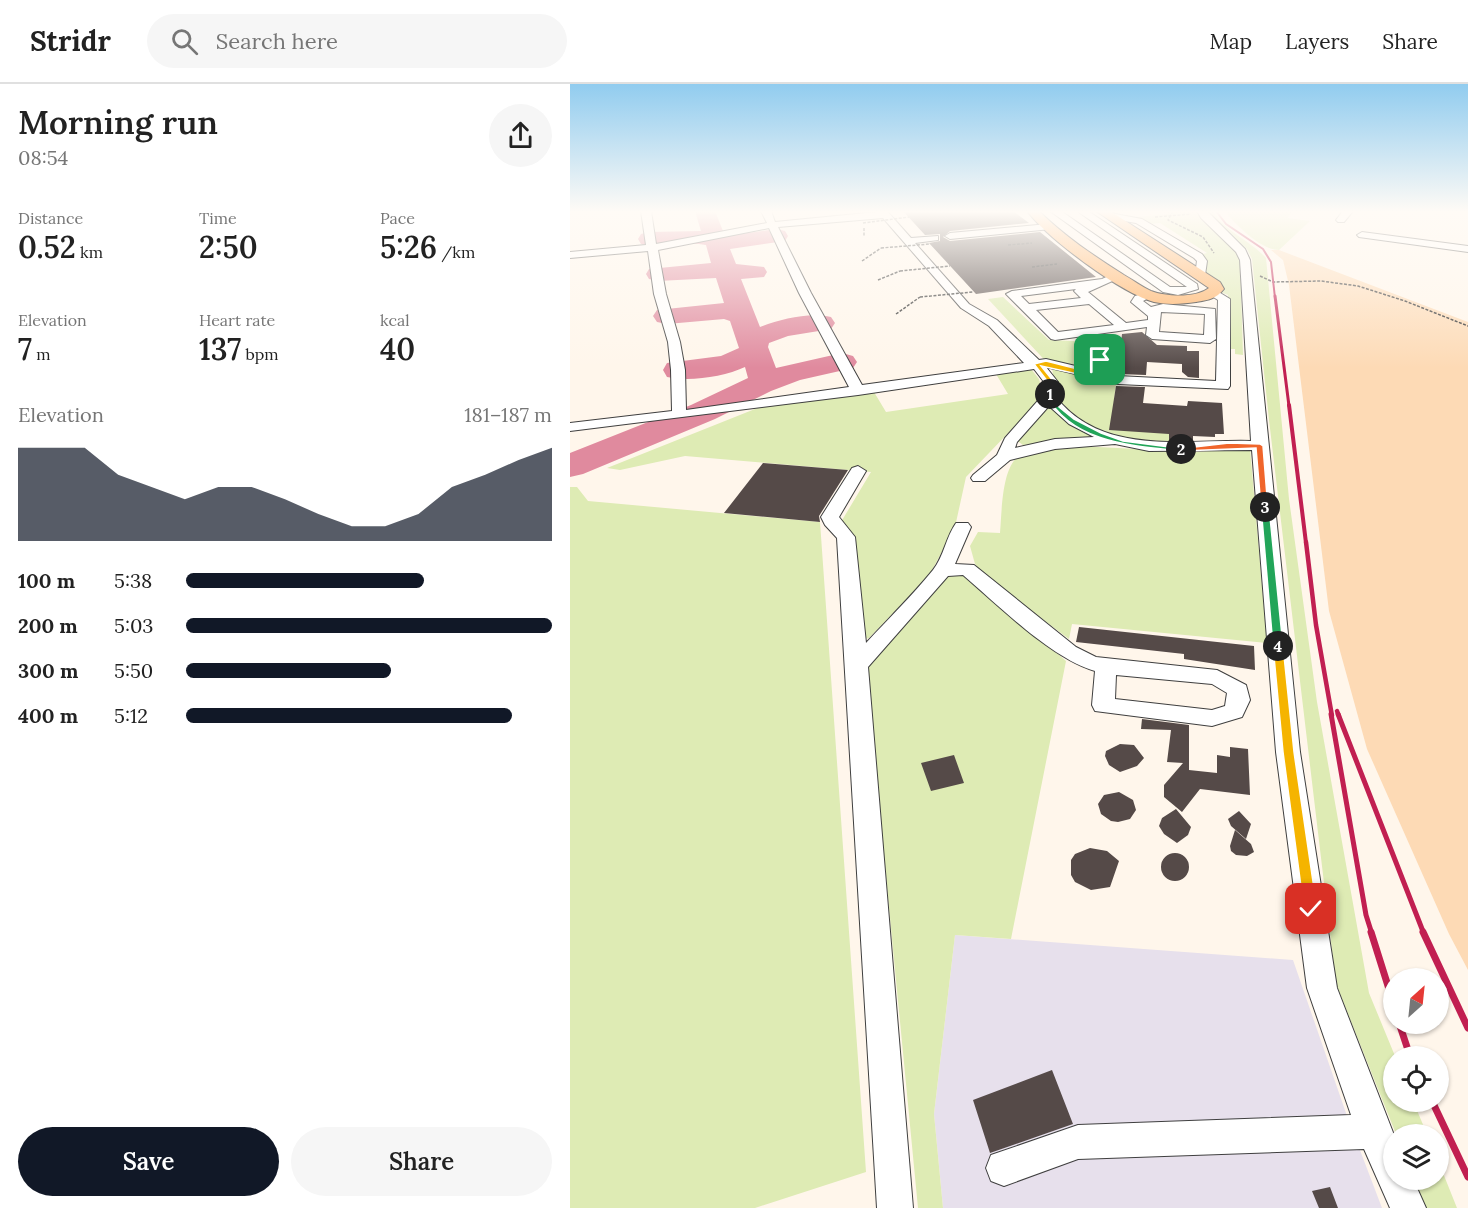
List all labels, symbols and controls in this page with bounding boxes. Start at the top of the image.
search box [147,14,567,68]
text: Stridr [30,23,111,59]
icon: search [168,25,201,58]
text: Search here [216,27,338,55]
text: Map [1209,28,1252,55]
text: Layers [1285,28,1349,55]
text: Share [1382,28,1438,55]
text: Morning run [18,101,218,143]
button: share [489,104,552,167]
text: 08:54 [18,145,68,170]
text: Distance [18,208,83,228]
text: Time [199,208,237,228]
text: Pace [380,208,415,228]
text: 0.52 [18,228,76,266]
text: 2:50 [199,228,258,266]
text: 5:26 [380,228,437,266]
text: km [76,242,103,262]
text: /km [437,242,475,262]
text: Elevation [18,310,87,330]
text: Heart rate [199,310,275,330]
text: kcal [380,310,410,330]
text: 7 [18,330,32,368]
text: 137 [199,330,241,368]
text: 40 [380,330,415,368]
pin [1074,334,1125,385]
icon: arrive [1083,343,1116,376]
text: m [32,344,51,364]
text: bpm [241,344,279,364]
pin: 1 [1035,379,1065,409]
text: 1 [1047,384,1053,404]
text: Elevation [18,402,104,427]
text: 181–187 m [464,402,552,427]
pin: 2 [1166,434,1196,464]
text: 2 [1177,439,1185,459]
pin: 3 [1250,492,1280,522]
text: 3 [1261,497,1269,517]
text: 100 m [18,568,75,593]
text: 5:38 [114,568,152,593]
text: 200 m [18,613,78,638]
text: 5:03 [114,613,153,638]
pin: 4 [1263,631,1293,661]
text: 4 [1274,636,1282,656]
text: 300 m [18,658,78,683]
text: 5:50 [114,658,153,683]
text: 400 m [18,703,78,728]
text: 5:12 [114,703,148,728]
pin [1285,883,1336,934]
icon: check [1294,892,1327,925]
north arrow [1383,968,1449,1034]
map controls [1383,968,1449,1190]
button: locate [1383,1046,1449,1112]
button: layers [1383,1124,1449,1190]
button: Save [18,1127,279,1196]
button: Share [291,1127,552,1196]

